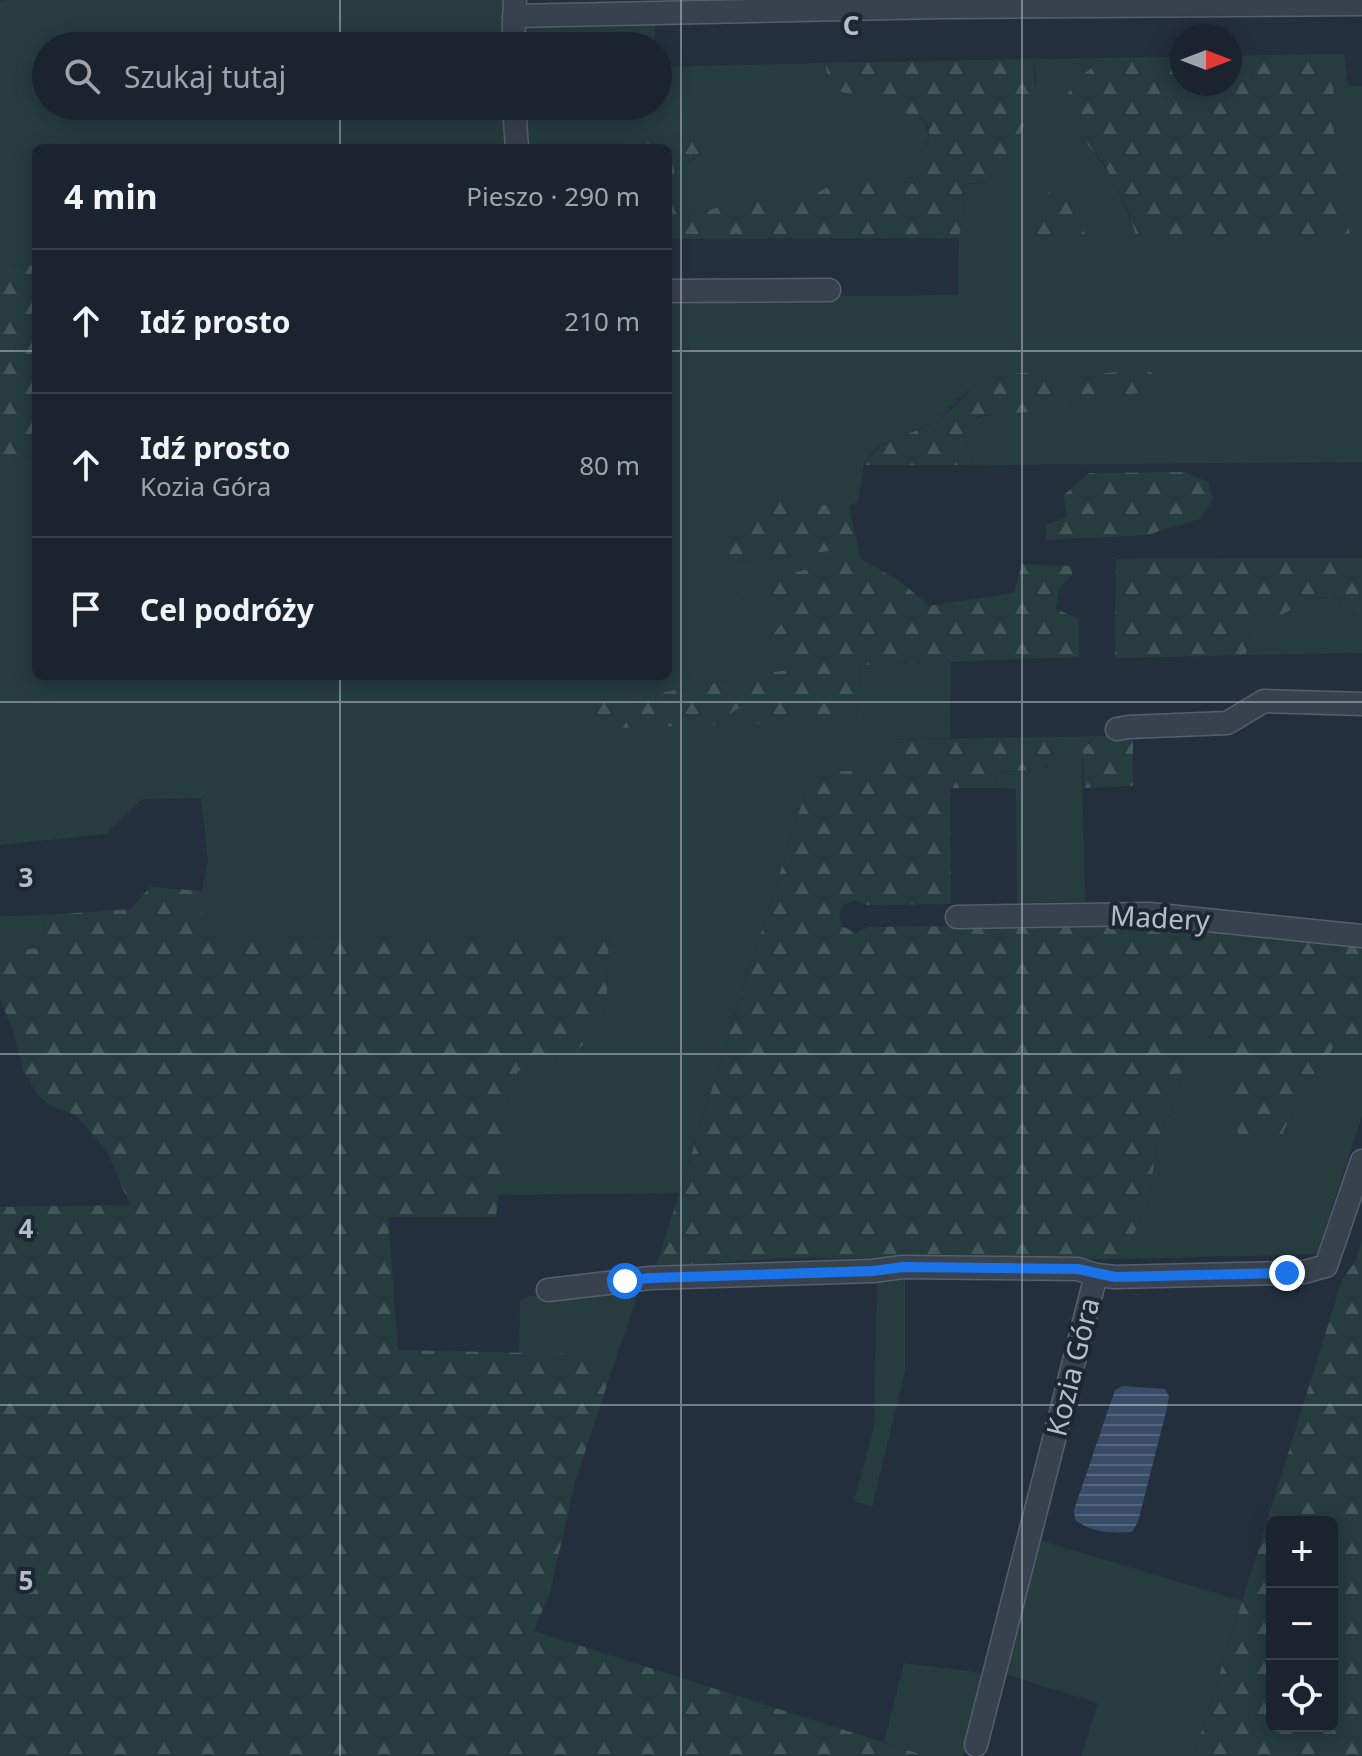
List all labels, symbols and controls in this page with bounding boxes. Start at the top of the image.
text: C [843,7,859,43]
north arrow [1170,24,1242,96]
search box [32,32,672,120]
icon: search [60,54,104,98]
text: Szukaj tutaj [124,56,286,97]
text: 4 min [64,173,158,219]
text: Pieszo · 290 m [466,178,640,214]
icon: ahead [64,299,108,343]
text: Idź prosto [140,301,291,342]
text: 210 m [564,303,640,339]
text: Idź prosto [140,427,291,468]
icon: ahead [64,443,108,487]
text: 80 m [579,447,640,483]
text: Kozia Góra [140,468,271,504]
icon: arrive [64,587,108,631]
text: Cel podróży [140,589,314,630]
text: 3 [19,859,33,895]
street label: Madery [1109,895,1212,939]
text: 4 [19,1210,34,1246]
route end [1269,1255,1305,1291]
route start [607,1263,643,1299]
street label: Kozia Góra [1036,1294,1108,1440]
map controls [1266,1516,1338,1732]
button: + [1266,1516,1338,1588]
text: 5 [19,1562,33,1598]
button: − [1266,1588,1338,1660]
button: locate [1266,1660,1338,1732]

